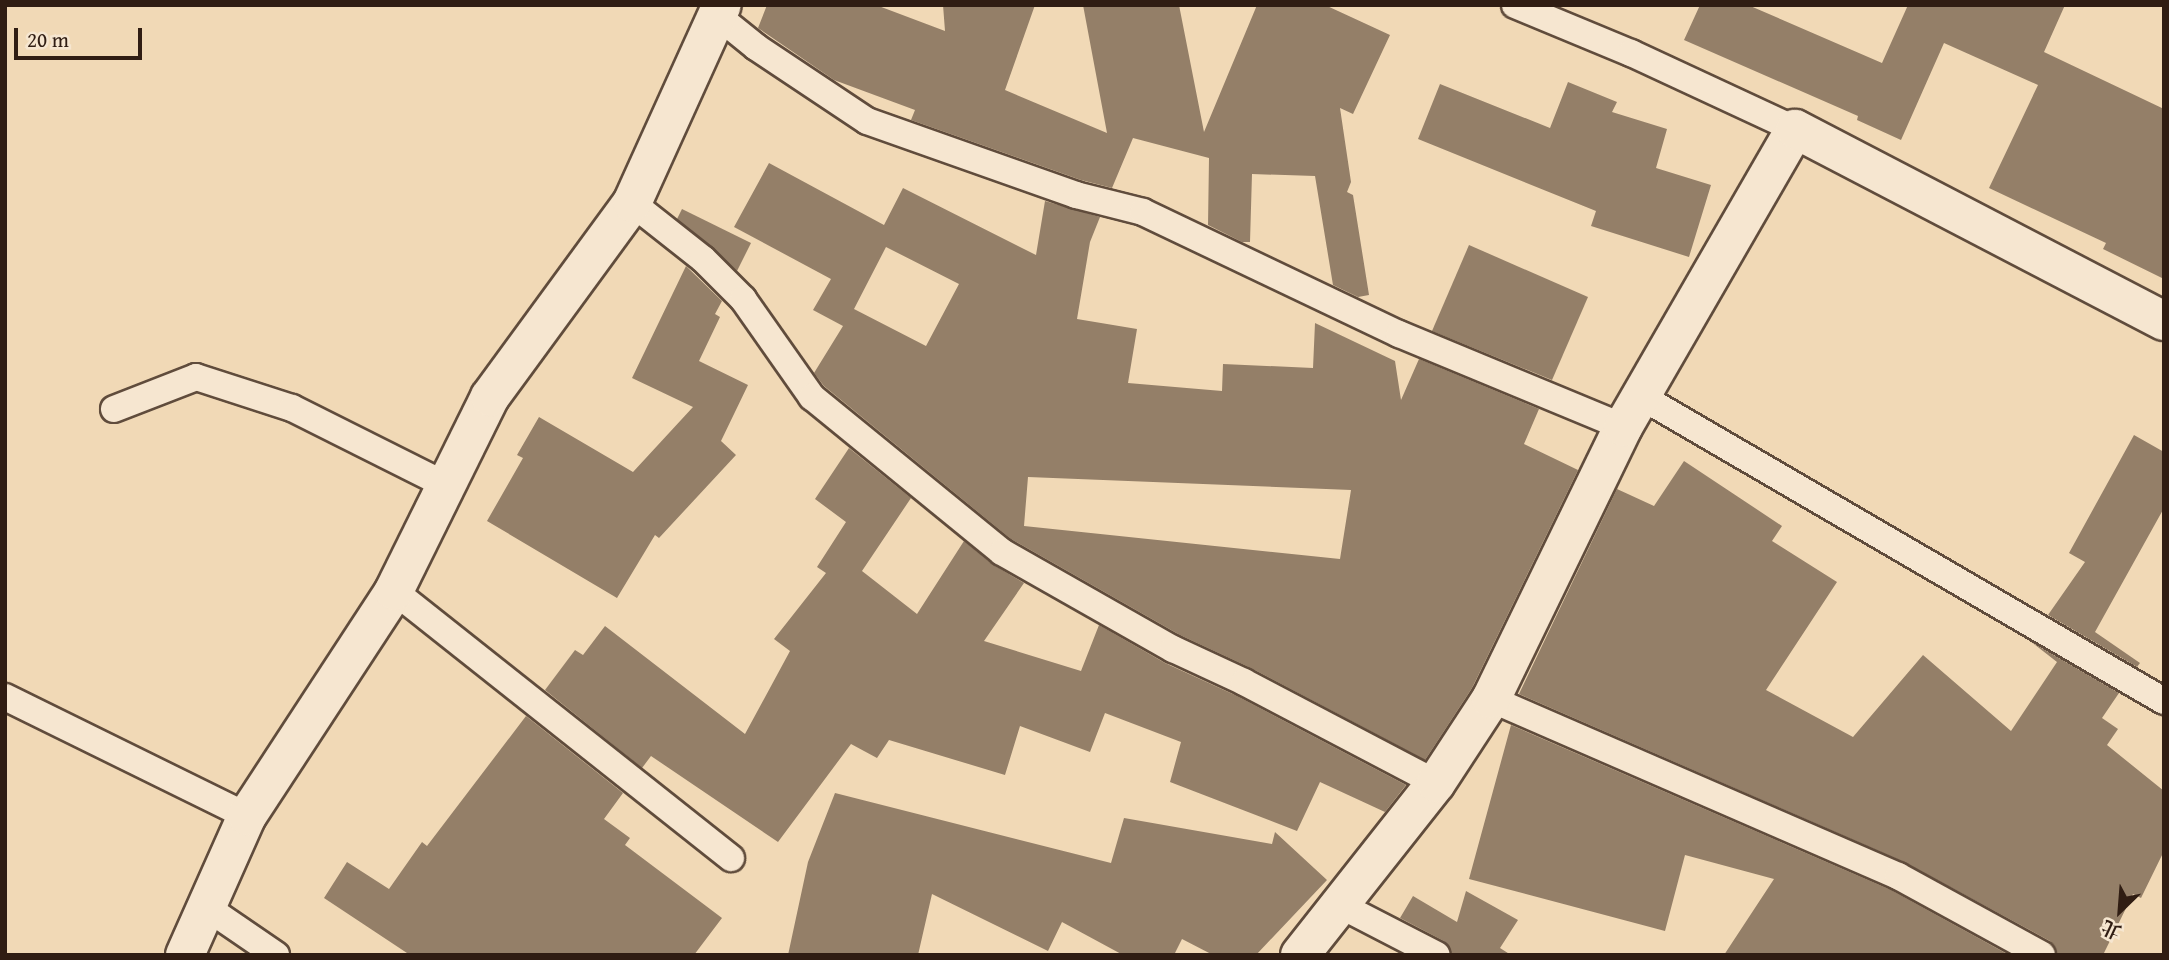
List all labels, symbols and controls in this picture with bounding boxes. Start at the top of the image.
scale bar [18,14,145,58]
text: 20 m [27,24,69,55]
north arrow [2085,876,2155,946]
text: 北 [2097,913,2126,947]

